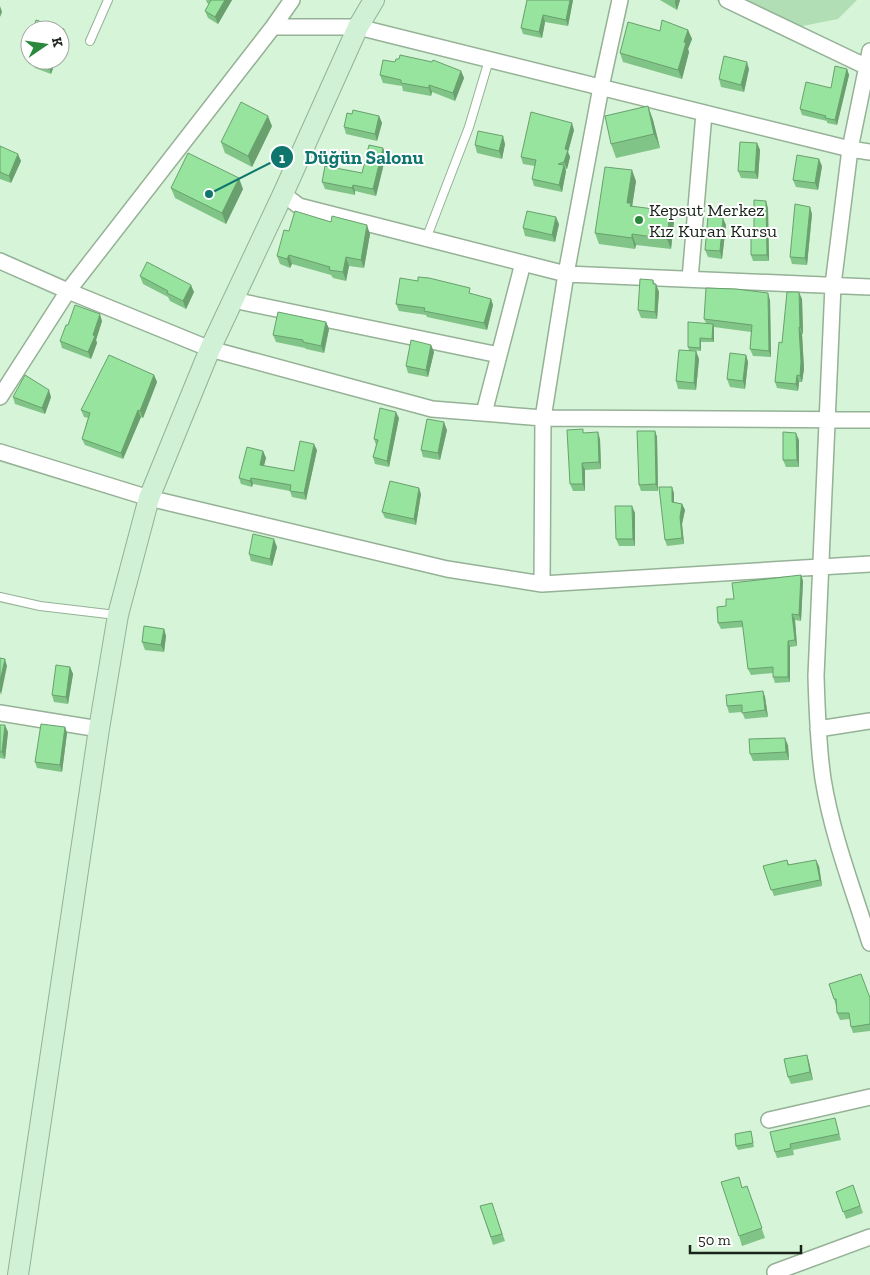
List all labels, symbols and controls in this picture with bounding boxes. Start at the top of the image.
north arrow [20,20,70,70]
text: K [48,36,67,49]
callout: Düğün Salonu [270,140,434,174]
text: Düğün Salonu [304,146,424,169]
text: 1 [279,149,285,167]
place label: Kepsut Merkez Kız Kuran Kursu [649,199,777,242]
marker: Kepsut Merkez Kız Kuran Kursu [633,214,645,226]
scale bar [690,1222,801,1254]
text: 50 m [698,1231,731,1249]

